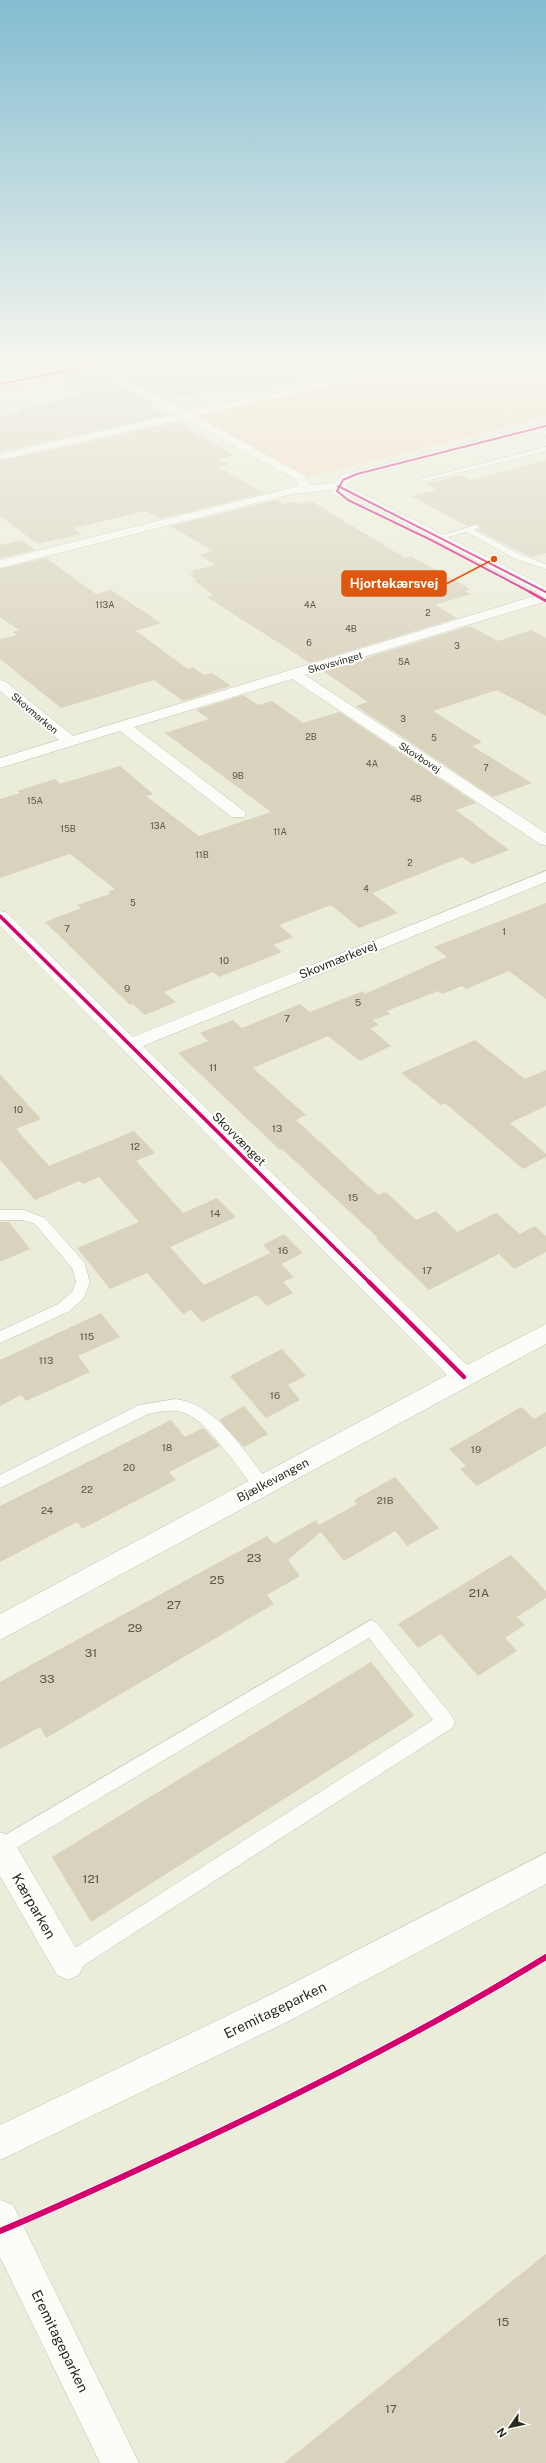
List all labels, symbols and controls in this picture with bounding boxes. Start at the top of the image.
callout: Hjortekærsvej [342,571,446,596]
text: Hjortekærsvej [350,576,438,591]
house number: 113A [95,599,115,610]
house number: 4A [304,599,317,610]
house number: 2 [425,607,431,618]
house number: 4B [345,623,357,634]
house number: 6 [306,637,312,648]
house number: 3 [454,640,460,651]
street label: Skovsvinget [306,648,364,676]
house number: 5A [398,656,411,667]
street label: Skovmarken [9,690,61,736]
house number: 3 [400,713,406,724]
house number: 2B [305,731,317,742]
house number: 5 [431,732,437,743]
street label: Skovbovej [397,739,443,775]
house number: 4A [366,758,379,769]
house number: 7 [483,762,489,773]
house number: 9B [232,770,244,781]
house number: 4B [410,793,422,804]
house number: 15A [27,795,44,806]
house number: 13A [150,820,166,831]
house number: 15B [60,823,76,834]
house number: 11A [273,826,287,837]
house number: 11B [195,849,209,860]
house number: 2 [407,857,413,868]
house number: 4 [363,883,369,894]
house number: 5 [130,897,136,908]
house number: 7 [64,922,70,934]
house number: 1 [502,925,506,937]
street label: Skovmærkevej [297,938,379,982]
house number: 10 [219,954,229,966]
house number: 9 [124,982,130,994]
house number: 5 [355,996,361,1008]
house number: 7 [284,1012,290,1024]
house number: 11 [209,1061,217,1073]
house number: 10 [13,1103,23,1115]
street label: Skovvænget [209,1109,269,1169]
house number: 13 [272,1122,282,1134]
house number: 12 [130,1140,140,1152]
house number: 15 [348,1191,358,1203]
house number: 14 [210,1207,220,1219]
house number: 16 [278,1244,288,1256]
house number: 17 [422,1264,432,1276]
house number: 115 [80,1330,94,1342]
house number: 113 [39,1354,53,1366]
house number: 16 [270,1389,280,1401]
house number: 18 [162,1441,172,1453]
house number: 19 [471,1443,481,1455]
street label: Bjælkevangen [235,1455,311,1505]
house number: 20 [123,1461,135,1473]
house number: 22 [81,1483,93,1495]
house number: 21B [377,1494,394,1506]
house number: 24 [41,1504,53,1516]
house number: 23 [247,1551,261,1565]
house number: 25 [210,1573,225,1587]
house number: 21A [469,1586,490,1600]
house number: 27 [167,1598,181,1612]
house number: 29 [128,1621,142,1635]
house number: 31 [85,1646,97,1660]
house number: 33 [39,1672,55,1686]
street label: Kærparken [9,1871,59,1941]
house number: 121 [83,1872,99,1886]
street label: Eremitageparken [221,1978,329,2042]
street label: Eremitageparken [28,2287,92,2395]
house number: 15 [497,2315,510,2329]
house number: 17 [385,2402,397,2416]
north arrow [490,2407,530,2447]
text: N [494,2426,509,2440]

